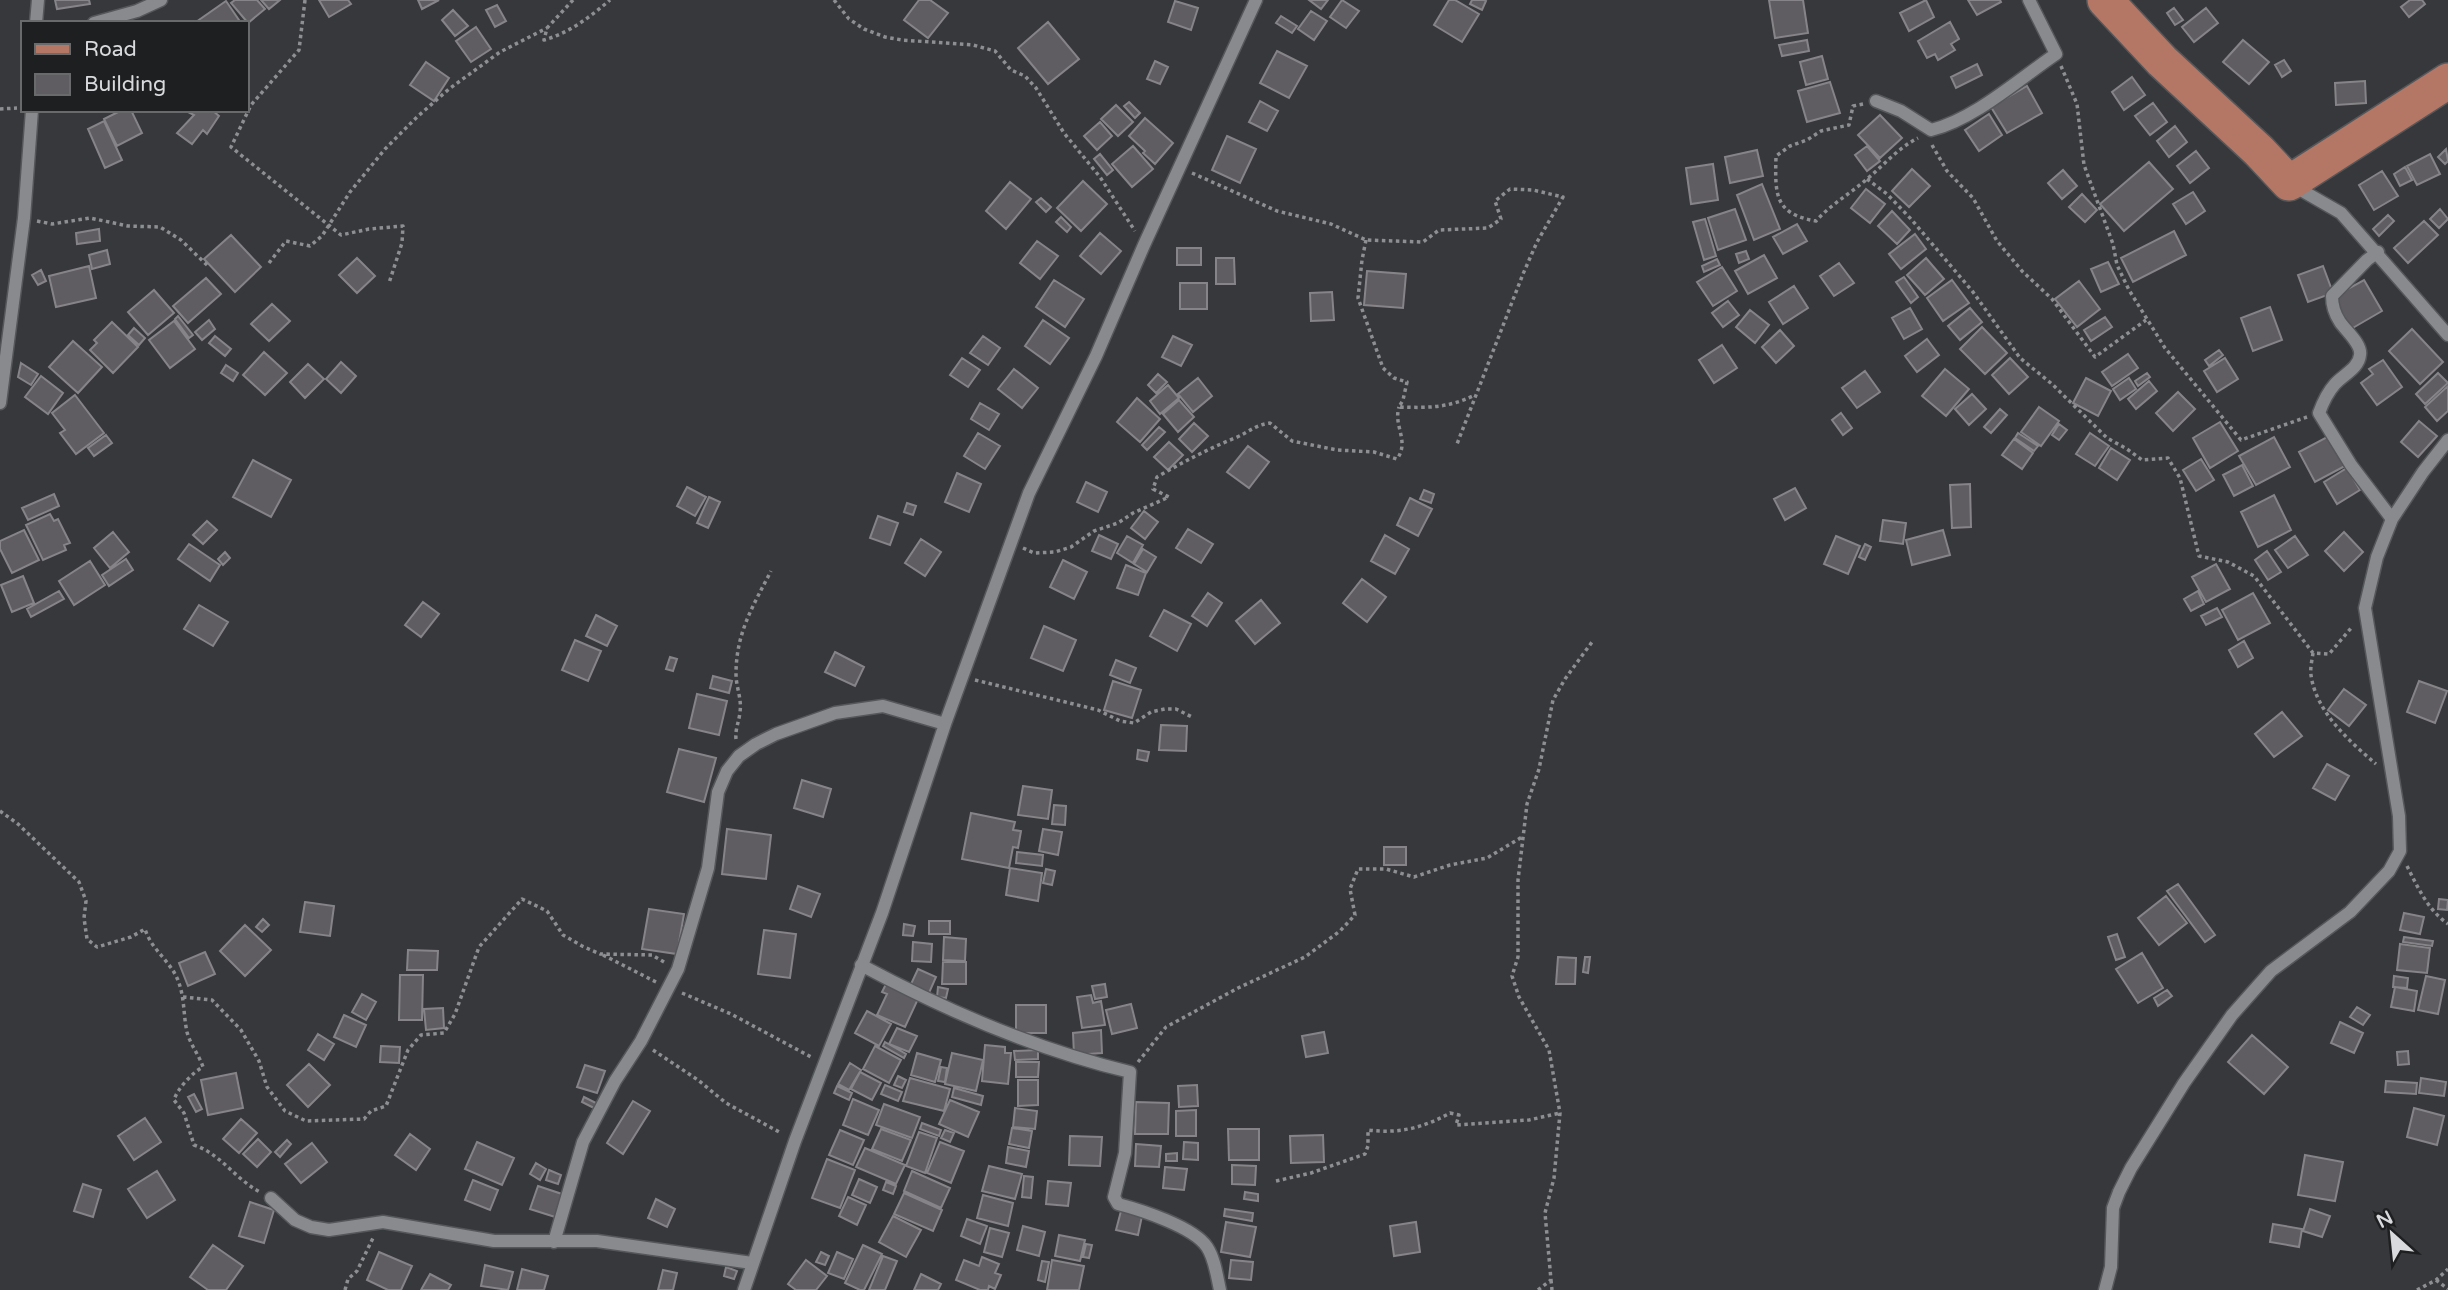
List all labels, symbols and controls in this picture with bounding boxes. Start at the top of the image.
legend [21,21,248,112]
text: Road [84,37,137,62]
text: Building [84,72,166,97]
north arrow [2357,1199,2427,1269]
text: N [2373,1206,2397,1233]

